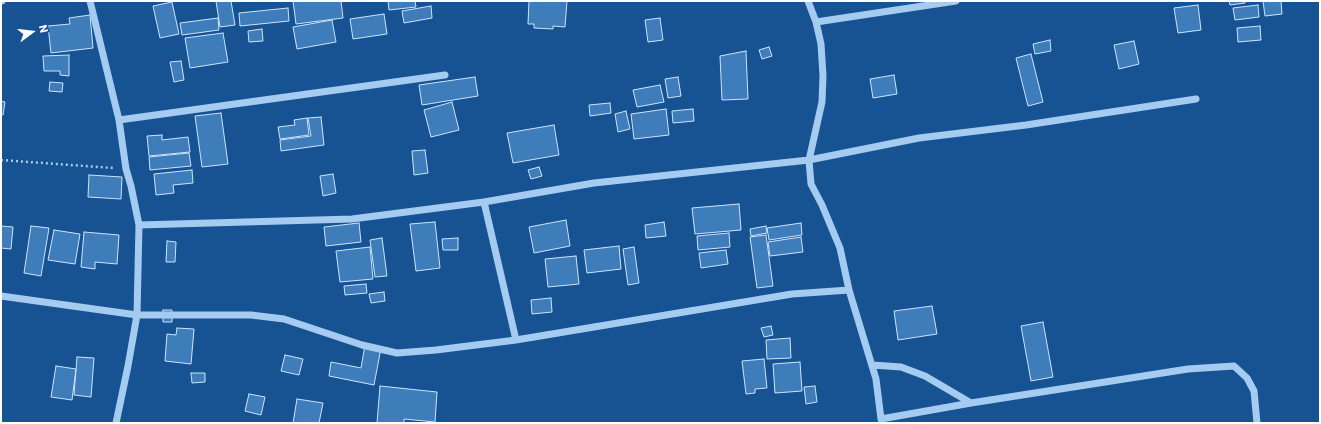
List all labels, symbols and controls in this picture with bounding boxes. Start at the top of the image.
north arrow [12,12,52,52]
text: N [36,23,51,35]

